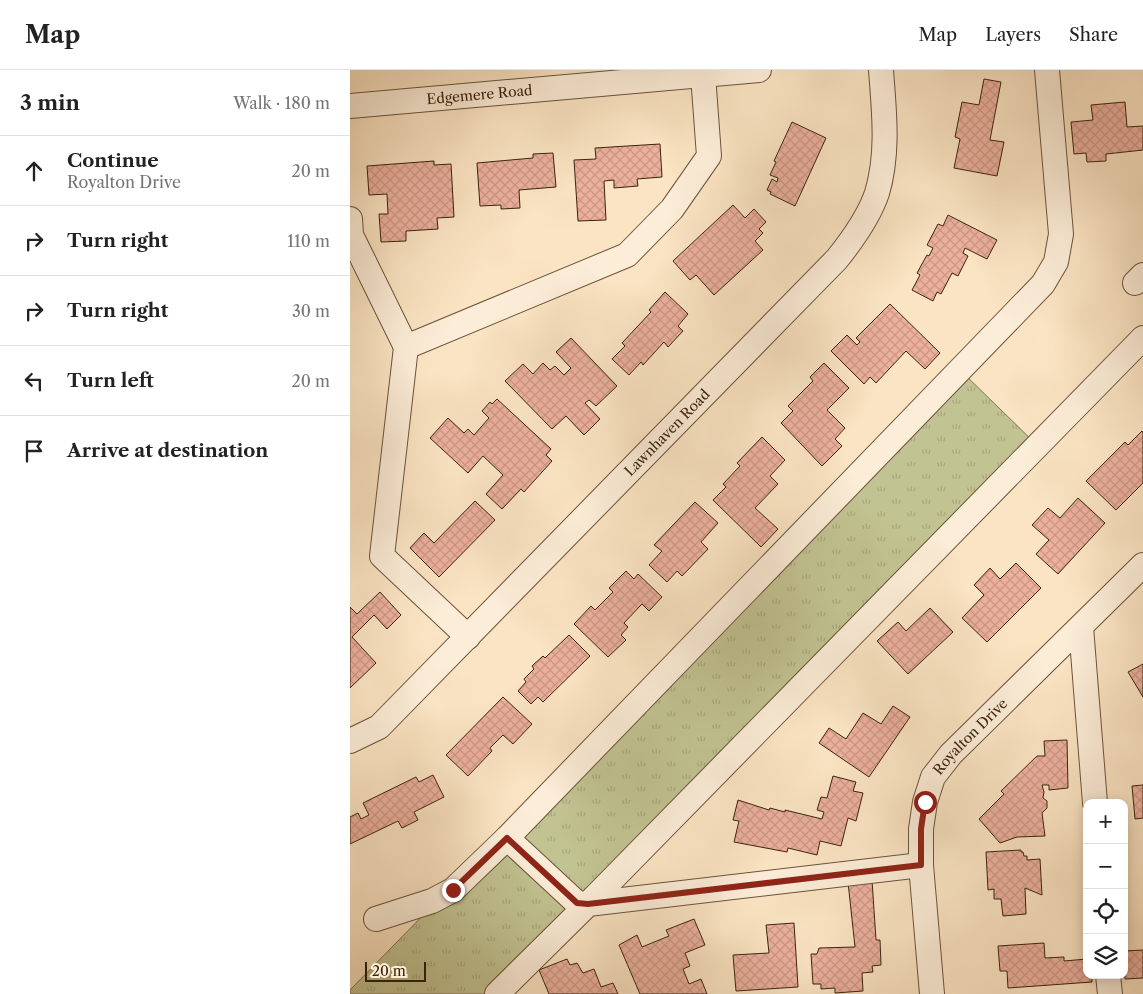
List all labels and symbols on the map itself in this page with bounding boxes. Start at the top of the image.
street label: Edgemere Road [426,81,534,108]
street label: Lawnhaven Road [621,385,714,480]
street label: Royalton Drive [929,694,1011,779]
route start [914,791,937,814]
route end [442,879,465,902]
scale bar [365,959,426,982]

